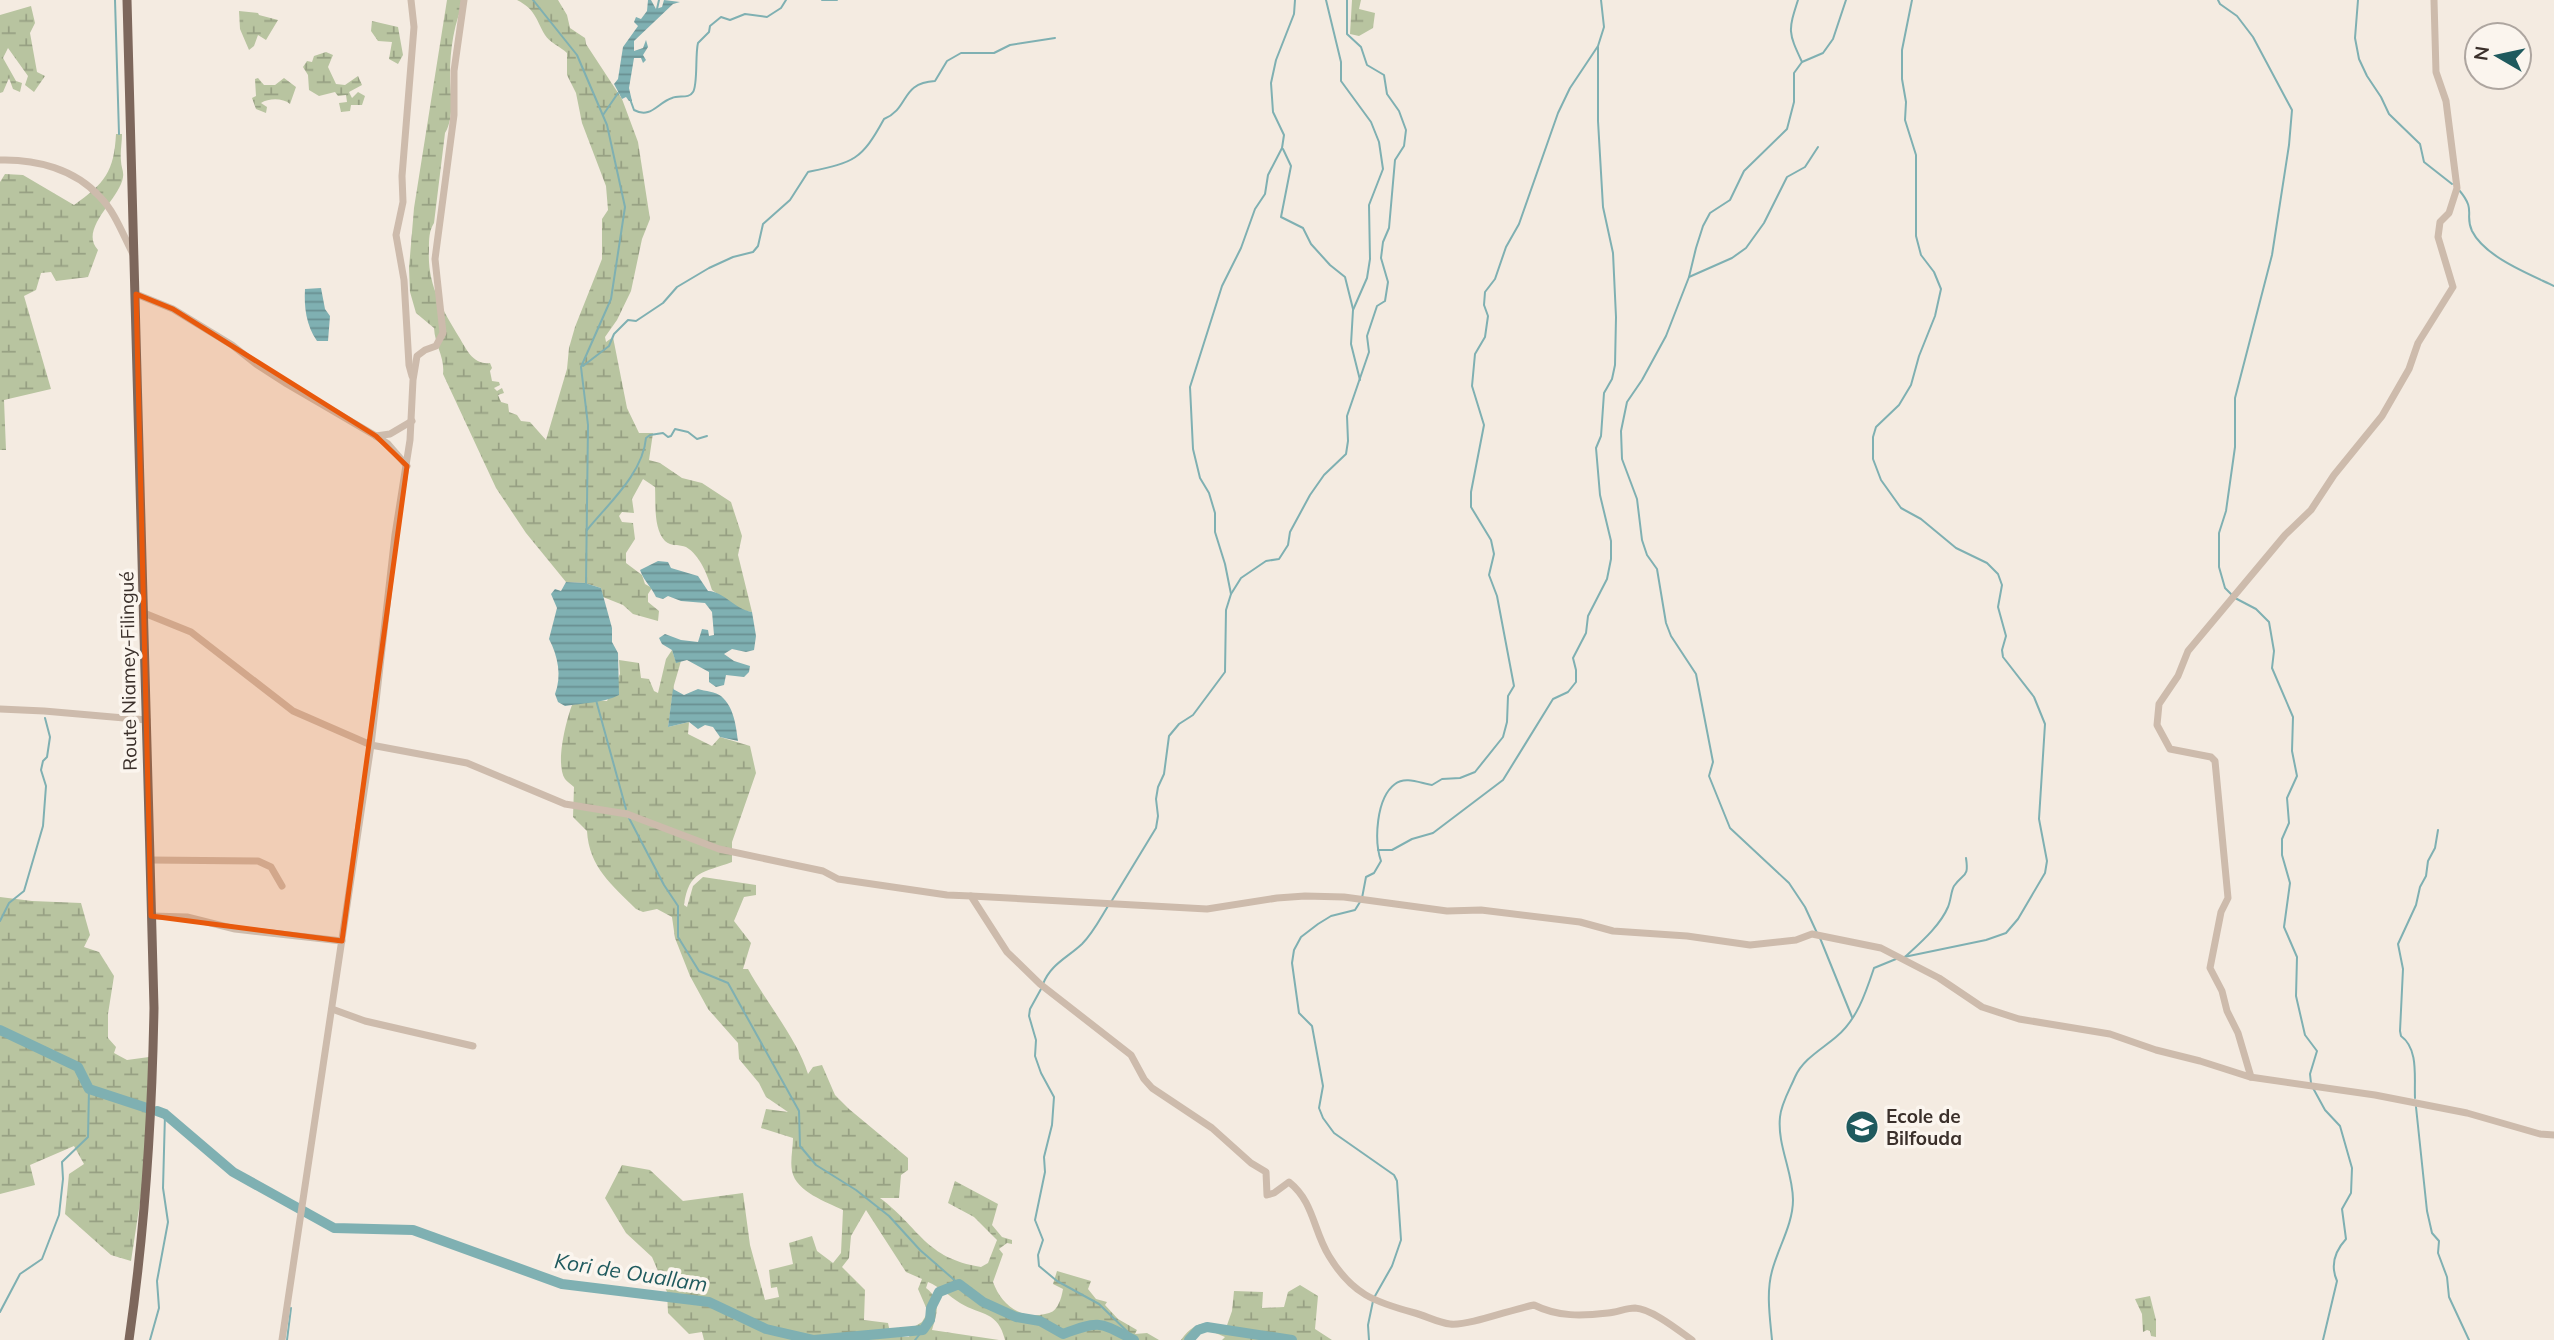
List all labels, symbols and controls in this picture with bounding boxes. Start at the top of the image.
north arrow [2463,21,2533,91]
text: N [2468,44,2494,62]
street label: Route Niamey-Filingué [114,571,142,771]
place label: Ecole de Bilfouda [1886,1104,1962,1150]
school or university icon: Ecole de Bilfouda [1843,1108,1881,1146]
water label: Kori de Ouallam [553,1247,709,1297]

